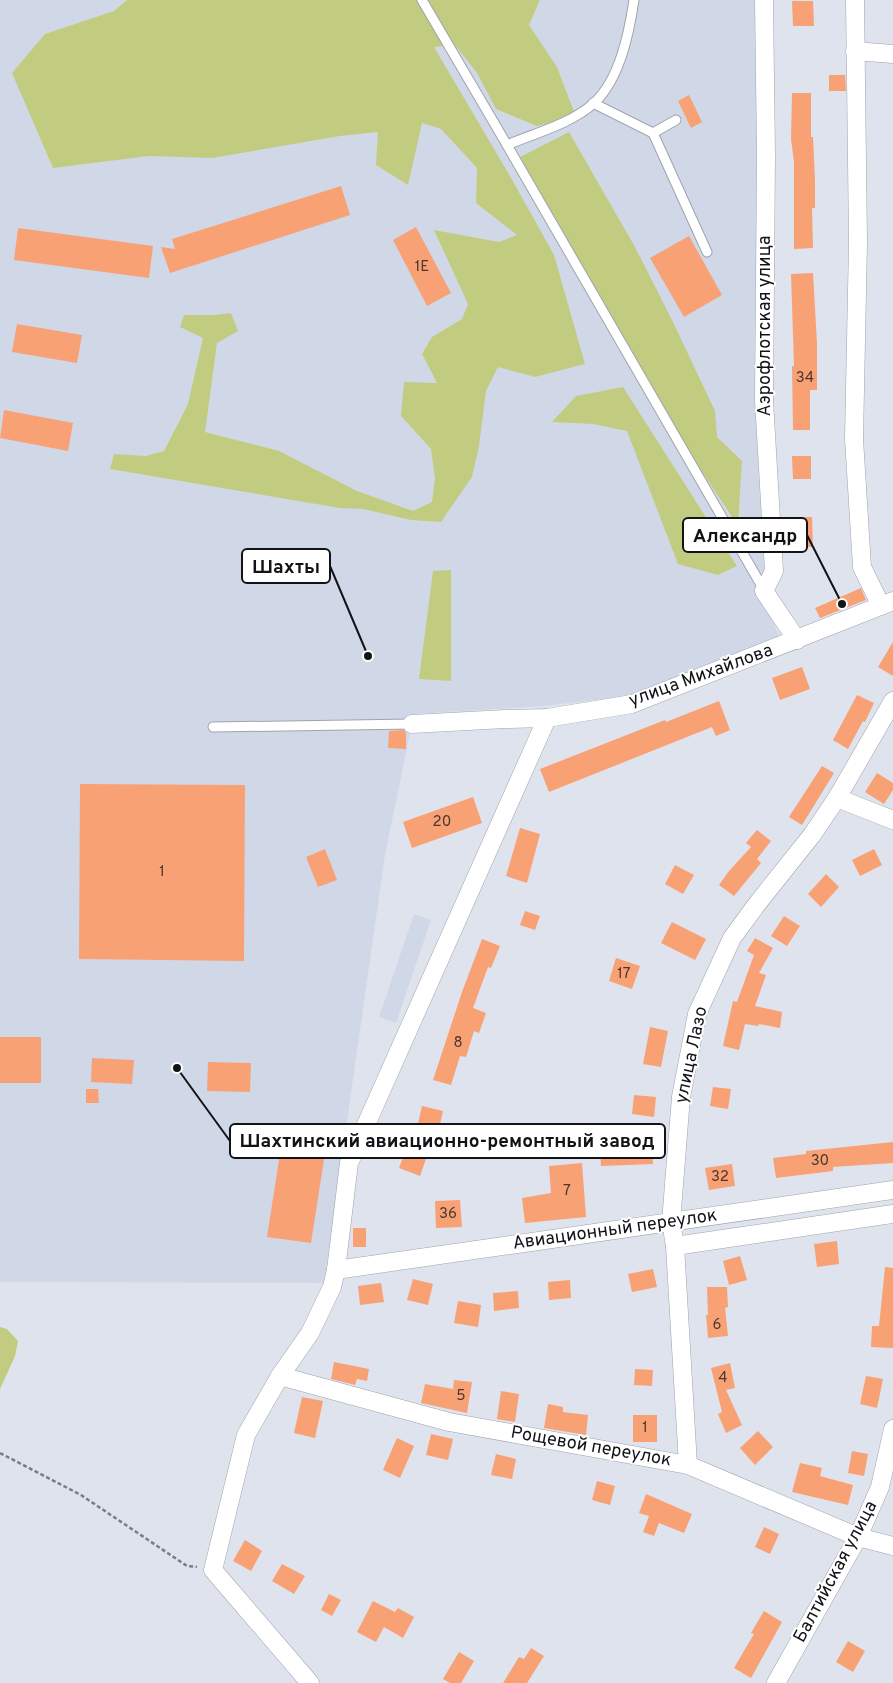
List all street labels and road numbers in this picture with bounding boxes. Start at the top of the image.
street label: Аэрофлотская улица [754,235,777,417]
street label: улица Михайлова [626,639,776,713]
street label: улица Лазо [670,1004,714,1106]
street label: Авиационный переулок [511,1204,719,1256]
street label: Рощевой переулок [509,1422,673,1472]
street label: Балтийская улица [789,1497,883,1647]

